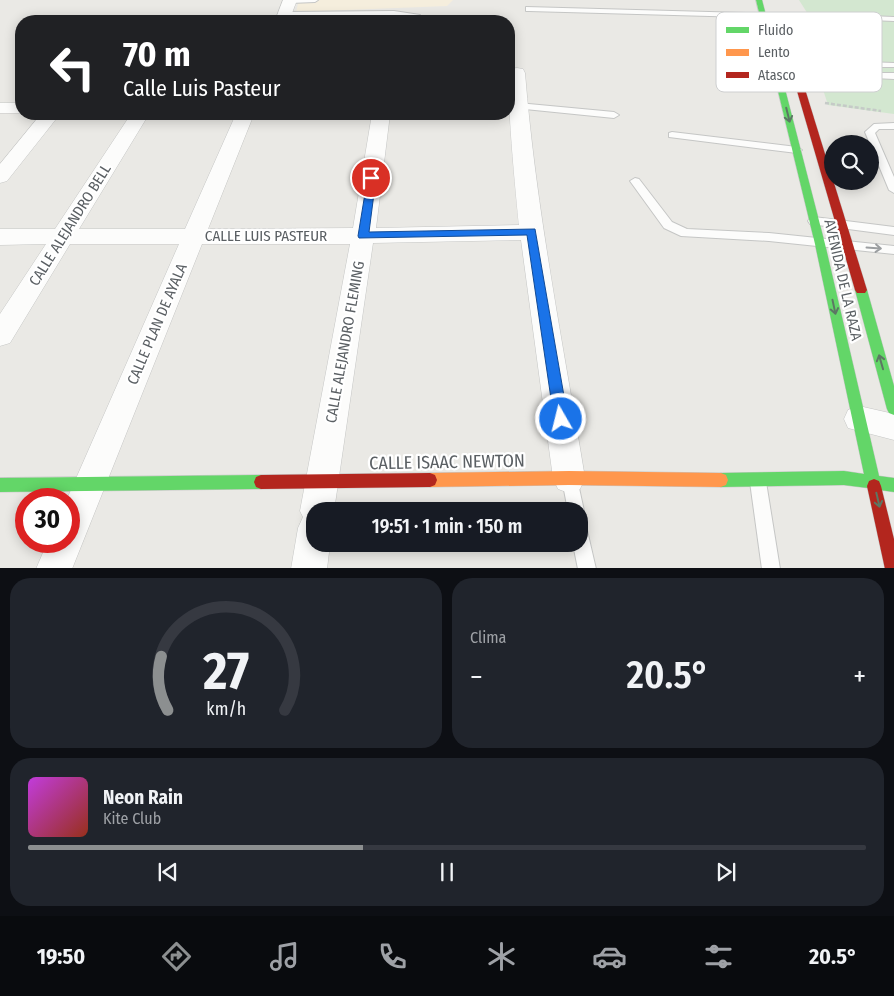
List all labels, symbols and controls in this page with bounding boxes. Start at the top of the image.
legend [716,12,882,92]
text: Fluido [758,22,793,39]
text: 70 m [123,33,191,75]
icon: left [40,35,105,100]
text: Lento [758,44,790,61]
text: Atasco [758,67,796,84]
text: Calle Luis Pasteur [123,75,280,102]
one-way arrow [784,107,793,123]
map controls [824,135,879,190]
button: search [824,135,879,190]
pin [350,157,392,199]
street label: CALLE ALEJANDRO BELL [25,161,115,289]
icon: arrive [357,164,385,192]
street label: AVENIDA DE LA RAZA [820,218,866,342]
street label: CALLE LUIS PASTEUR [205,227,327,245]
one-way arrow [866,244,882,253]
street label: CALLE ALEJANDRO FLEMING [322,260,368,424]
street label: CALLE PLAN DE AYALA [123,261,191,387]
one-way arrow [830,299,839,315]
one-way arrow [876,354,885,370]
position arrow [534,392,586,444]
street label: CALLE ISAAC NEWTON [369,450,525,474]
speed limit sign: 30 [15,488,80,553]
one-way arrow [874,491,883,507]
text: 19:51 · 1 min · 150 m [372,515,522,538]
text: Clima [470,628,506,647]
text: 27 [202,640,249,703]
text: 20.5° [627,652,709,698]
text: − [470,660,483,693]
text: + [853,660,866,693]
text: km/h [206,698,246,720]
text: Neon Rain [103,786,183,809]
text: Kite Club [103,809,161,828]
icon: previous [154,858,182,886]
icon: pause [433,858,461,886]
icon: next [712,858,740,886]
icon: directions [159,939,194,974]
icon: music [267,939,302,974]
icon: phone [375,939,410,974]
icon: climate [484,939,519,974]
icon: car [592,939,627,974]
icon: filters [701,939,736,974]
text: 19:50 [37,943,85,970]
text: 20.5° [809,943,857,970]

